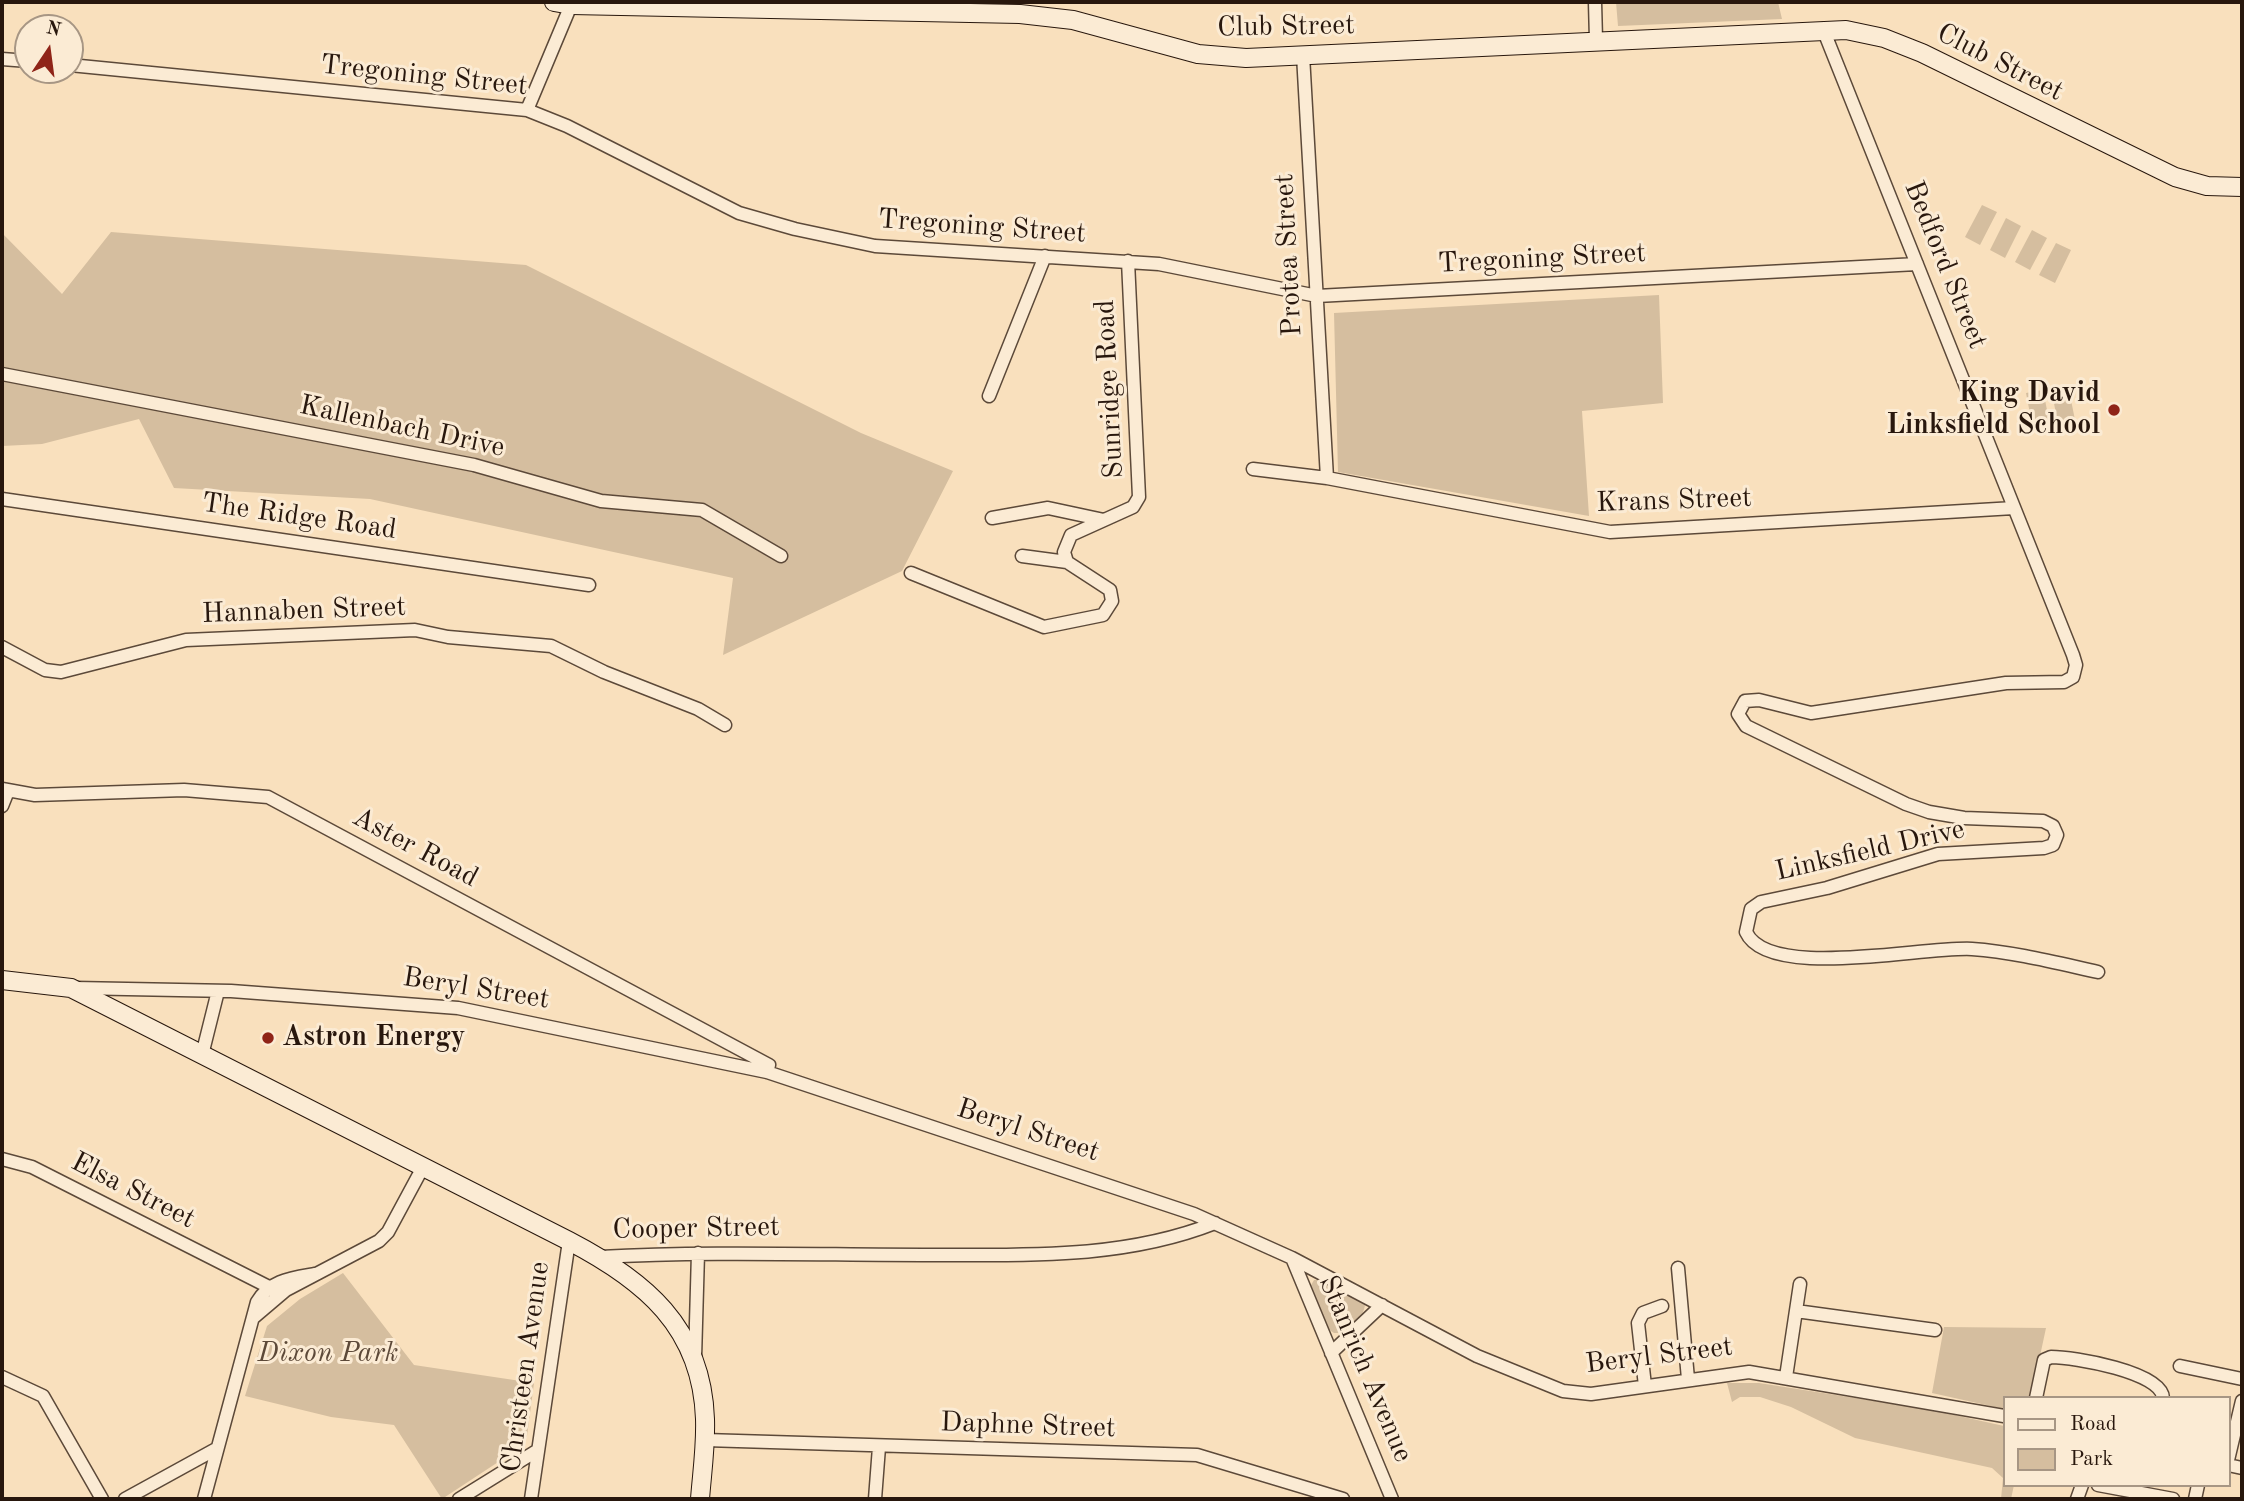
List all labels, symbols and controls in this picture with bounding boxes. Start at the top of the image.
street label: Club Street [1217,9,1355,45]
north arrow [14,14,84,84]
street label: Club Street [1931,17,2069,109]
text: N [44,19,63,41]
street label: Tregoning Street [319,48,529,104]
street label: Protea Street [1268,173,1310,337]
street label: Bedford Street [1896,176,1994,354]
street label: Tregoning Street [877,203,1087,251]
street label: Tregoning Street [1437,237,1647,281]
street label: Sunridge Road [1089,299,1131,479]
place label: King David Linksfield School [1886,377,2100,443]
street label: Kallenbach Drive [296,389,508,465]
marker: King David Linksfield School [2106,402,2122,418]
street label: Krans Street [1596,481,1752,521]
street label: The Ridge Road [199,487,399,547]
street label: Hannaben Street [201,591,407,631]
street label: Aster Road [346,801,484,895]
street label: Linksfield Drive [1772,813,1968,889]
street label: Beryl Street [400,961,552,1017]
place label: Astron Energy [282,1021,465,1055]
marker: Astron Energy [260,1030,276,1046]
street label: Beryl Street [952,1092,1104,1170]
street label: Elsa Street [65,1145,201,1237]
street label: Cooper Street [612,1211,780,1247]
street label: Christeen Avenue [495,1259,557,1475]
street label: Stanrich Avenue [1311,1271,1419,1467]
street label: Beryl Street [1583,1330,1735,1382]
park label: Dixon Park [258,1337,398,1371]
legend [2002,1396,2230,1487]
street label: Daphne Street [940,1406,1116,1446]
text: Road [2070,1414,2117,1435]
text: Park [2070,1449,2113,1470]

